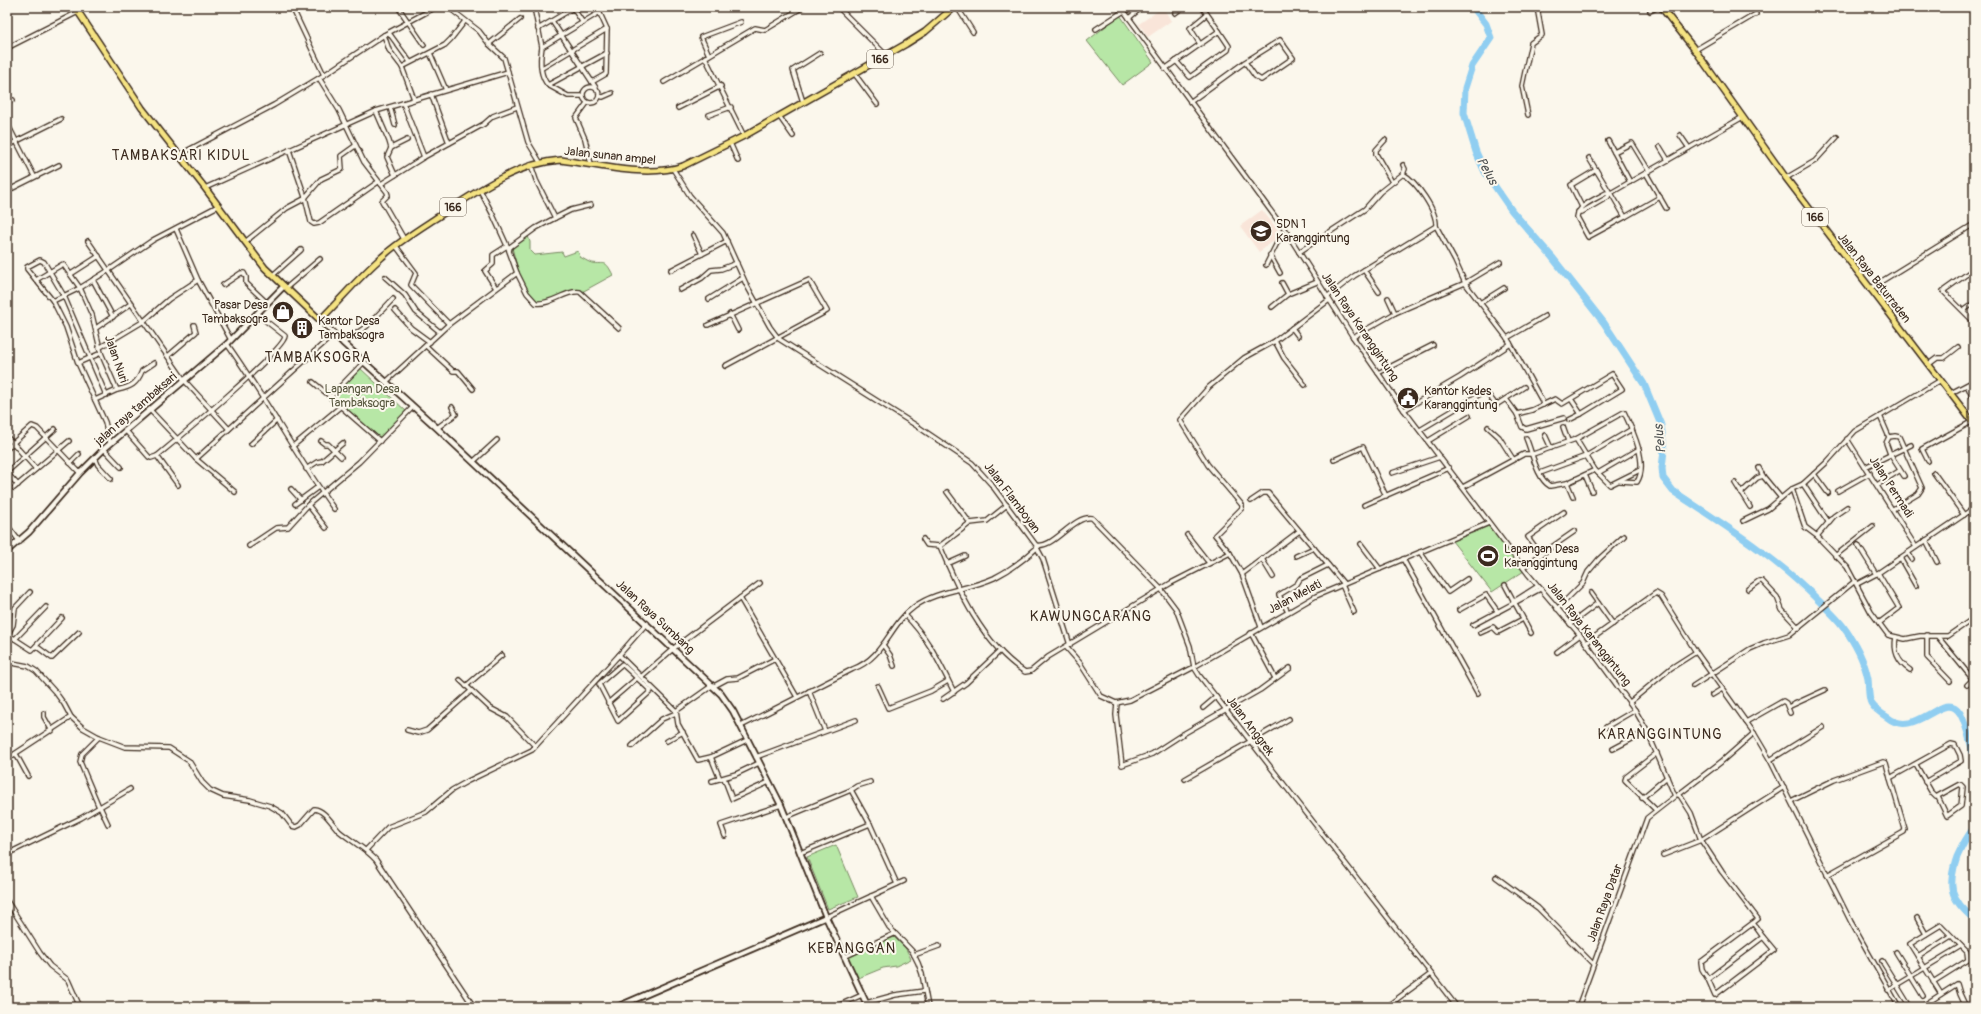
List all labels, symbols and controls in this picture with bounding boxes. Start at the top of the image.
road number: 166 [867,50,893,68]
street label: Jalan sunan ampel [563,144,657,168]
district label: TAMBAKSARI KIDUL [112,147,250,164]
water label: Pelus [1473,154,1502,189]
road number: 166 [440,198,466,216]
road number: 166 [1802,208,1828,226]
place label: SDN 1 Karanggintung [1276,217,1350,246]
school or university icon: SDN 1 Karanggintung [1248,218,1274,244]
street label: Jalan Raya Baturraden [1834,230,1914,326]
street label: Jalan Raya Karanggintung [1318,270,1402,384]
place label: Pasar Desa Tambaksogra [202,298,268,327]
shop icon: Pasar Desa Tambaksogra [270,299,296,325]
place label: Kantor Desa Tambaksogra [318,314,385,343]
building icon: Kantor Desa Tambaksogra [289,315,315,341]
street label: Jalan Nuri [101,333,131,385]
district label: TAMBAKSOGRA [265,349,371,366]
street label: jalan raya tambaksari [91,369,180,449]
park label: Lapangan Desa Tambaksogra [324,382,400,411]
place label: Kantor Kades Karanggintung [1424,384,1498,413]
public building icon: Kantor Kades Karanggintung [1395,385,1421,411]
water label: Pelus [1650,422,1669,454]
street label: Jalan Permadi [1866,454,1916,520]
street label: Jalan Flamboyan [981,460,1044,536]
place label: Lapangan Desa Karanggintung [1504,542,1579,571]
sports icon: Lapangan Desa Karanggintung [1475,543,1501,569]
street label: Jalan Raya Sumbang [613,577,697,657]
street label: Jalan Melati [1266,577,1324,617]
street label: Jalan Raya Karanggintung [1544,579,1634,689]
district label: KAWUNGCARANG [1030,608,1152,625]
street label: Jalan Anggrek [1223,693,1277,759]
district label: KARANGGINTUNG [1598,726,1722,743]
street label: Jalan Raya Datar [1584,861,1626,944]
district label: KEBANGGAN [808,940,896,957]

